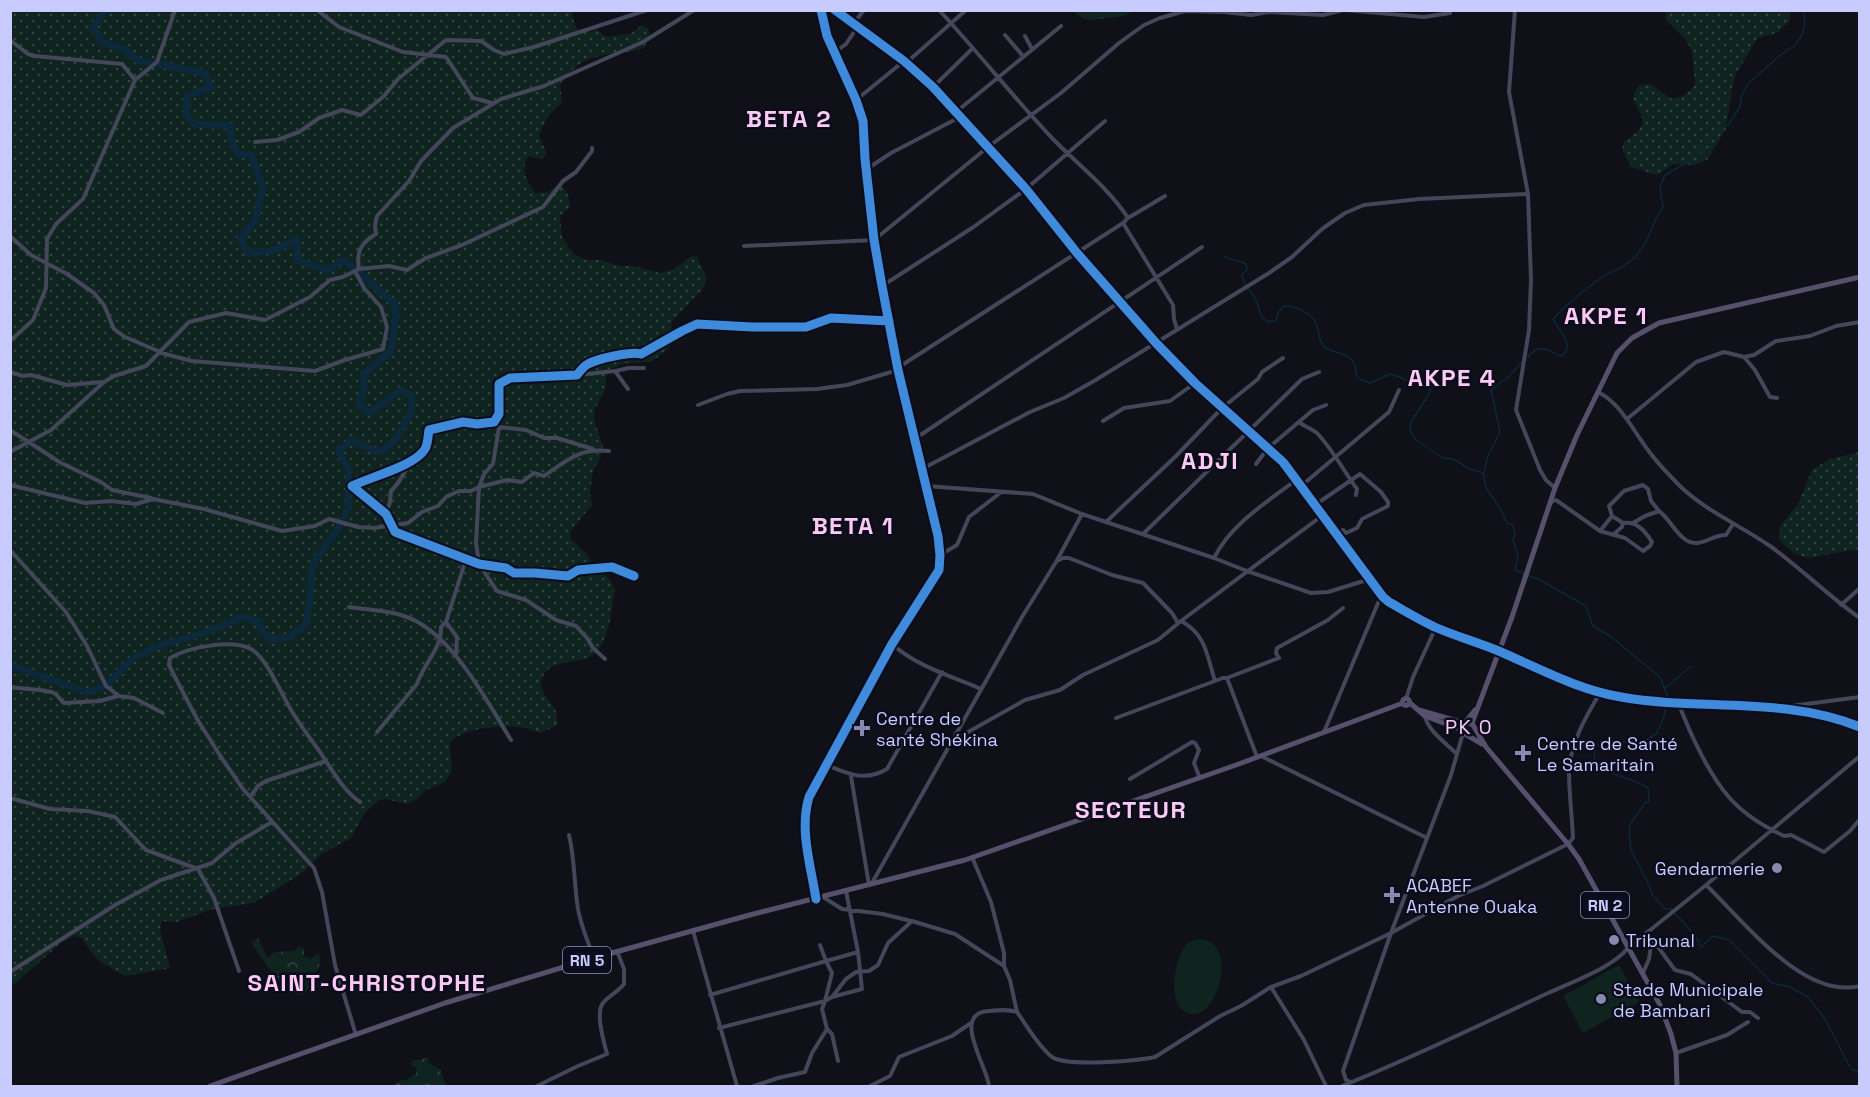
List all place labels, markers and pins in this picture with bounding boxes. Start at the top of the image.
place label: Centre de santé Shékina [876,707,998,751]
marker: Centre de santé Shékina [853,719,871,737]
place label: Centre de Santé Le Samaritain [1537,732,1678,776]
marker: Centre de Santé Le Samaritain [1514,744,1532,762]
place label: Gendarmerie [1655,857,1765,880]
marker: Gendarmerie [1770,861,1784,875]
place label: ACABEF Antenne Ouaka [1406,874,1537,918]
marker: ACABEF Antenne Ouaka [1383,886,1401,904]
place label: Tribunal [1626,929,1695,952]
marker: Tribunal [1607,933,1621,947]
place label: Stade Municipale de Bambari [1613,978,1763,1022]
marker: Stade Municipale de Bambari [1594,992,1608,1006]

